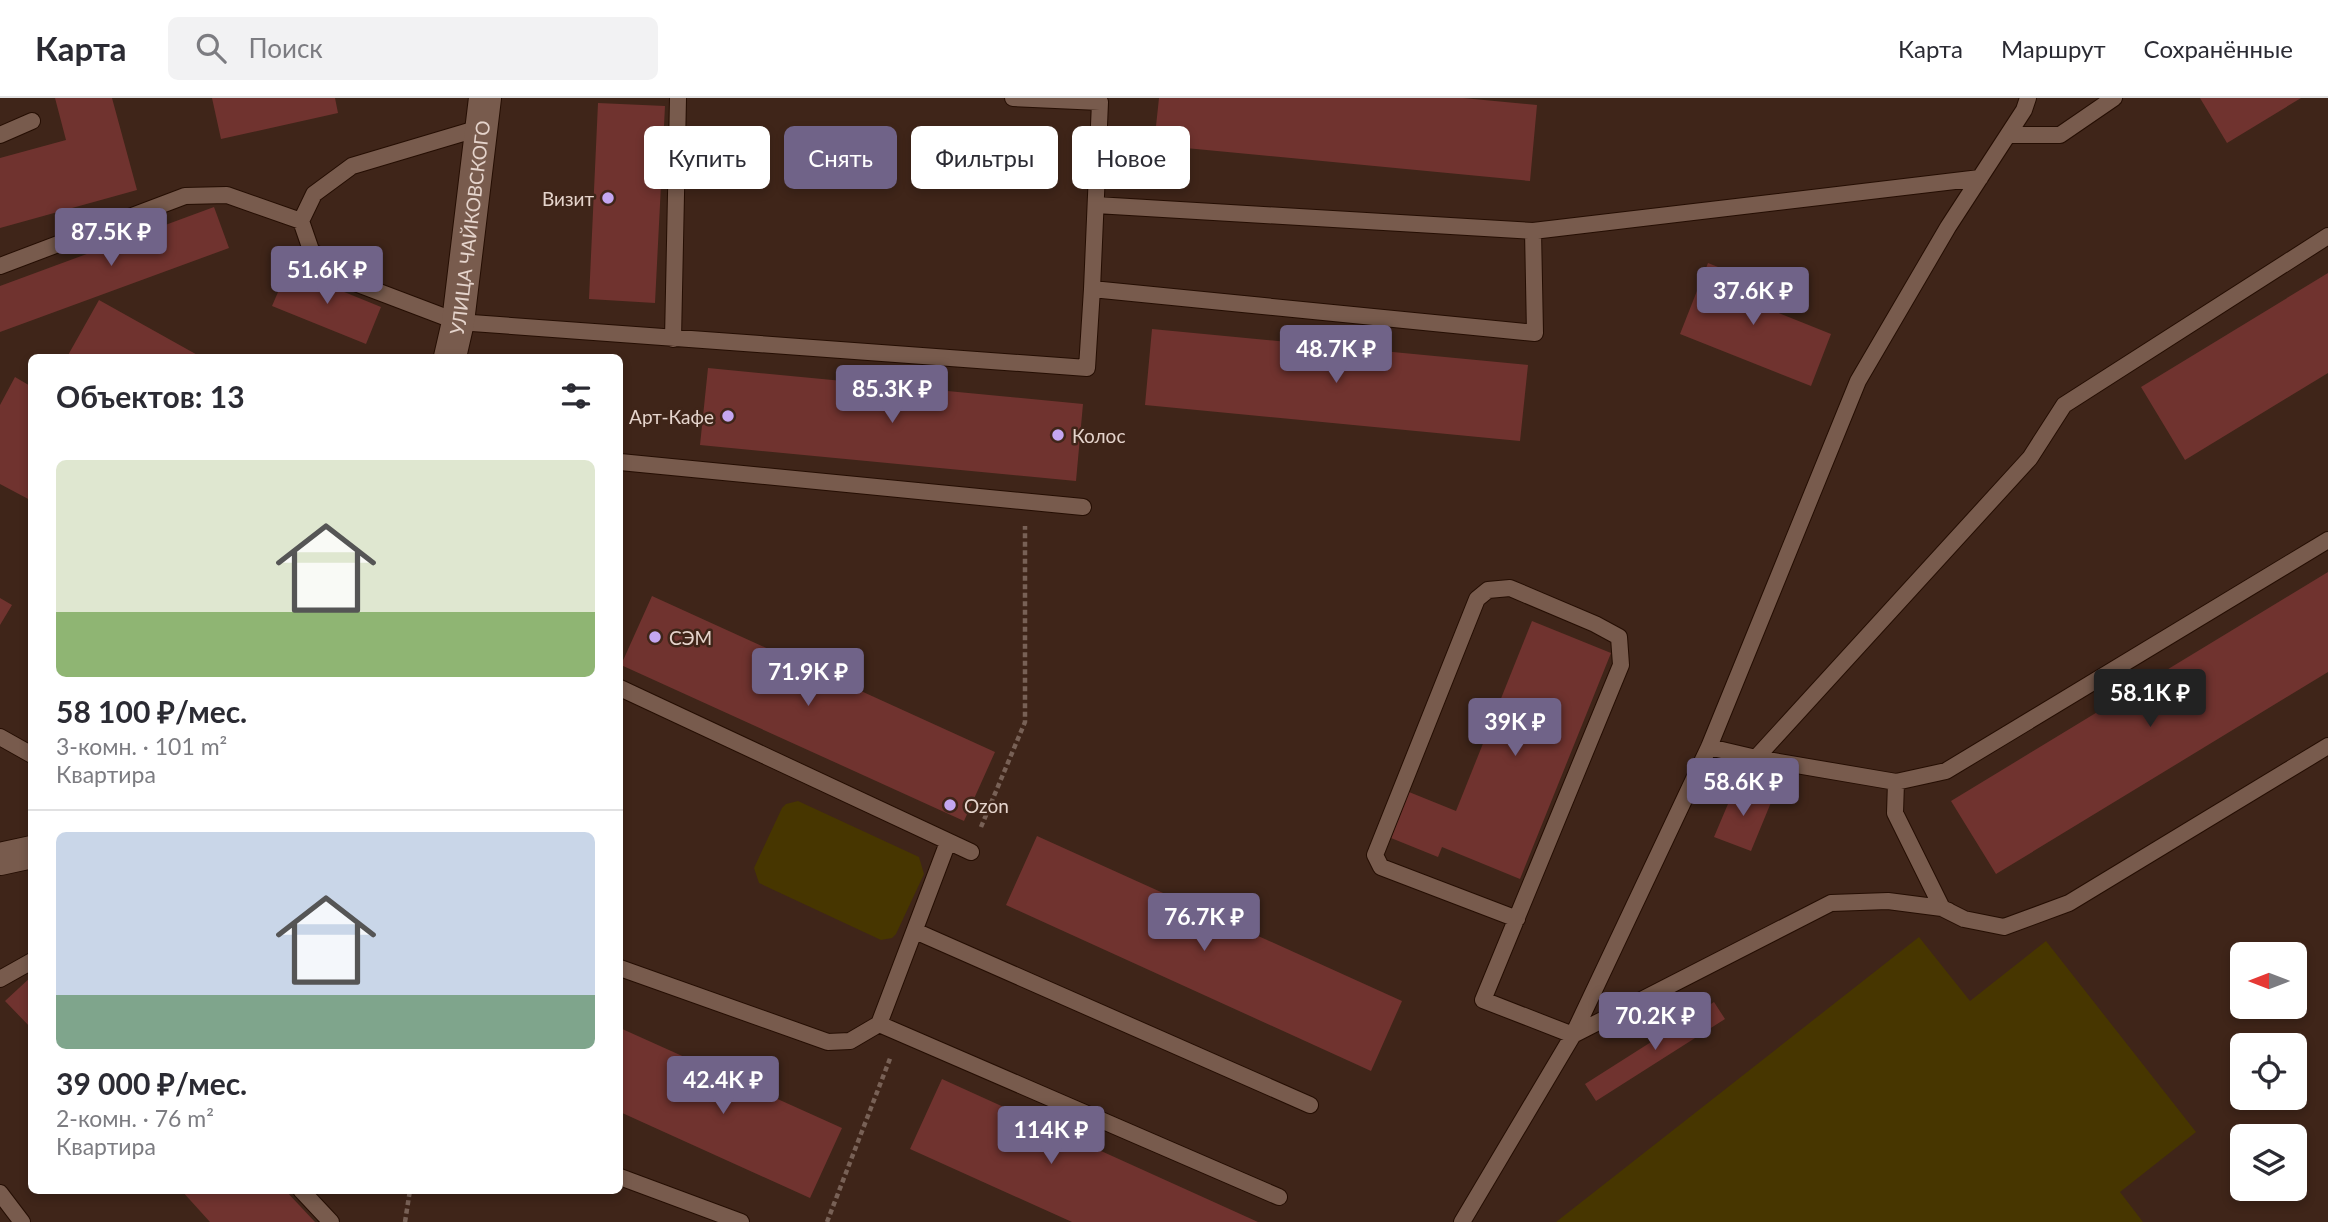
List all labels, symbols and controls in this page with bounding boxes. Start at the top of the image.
search box [168,17,658,80]
text: Карта [35,28,126,68]
icon: search [192,29,230,67]
text: Поиск [248,32,323,64]
text: Карта [1898,34,1963,63]
text: Маршрут [2001,34,2106,63]
text: Сохранённые [2144,34,2293,63]
street label: УЛИЦА ЧАЙКОВСКОГО [444,119,494,337]
chip: Купить [644,126,770,189]
chip: Снять [784,126,897,189]
chip: Фильтры [911,126,1058,189]
chip: Новое [1072,126,1190,189]
place label: Визит [542,187,594,210]
marker: Визит [600,190,616,206]
pin: 87.5K ₽ [46,208,176,268]
text: 87.5K ₽ [71,217,151,245]
pin: 51.6K ₽ [262,246,392,306]
text: 51.6K ₽ [287,255,367,283]
pin: 37.6K ₽ [1688,268,1818,327]
text: 37.6K ₽ [1713,276,1793,304]
pin: 48.7K ₽ [1271,326,1401,385]
text: 48.7K ₽ [1296,334,1376,362]
pin: 85.3K ₽ [827,366,957,425]
text: 85.3K ₽ [852,374,932,402]
icon: filters [557,377,595,415]
text: Объектов: 13 [56,378,245,414]
place label: Арт-Кафе [629,405,714,428]
marker: Арт-Кафе [720,408,736,424]
place label: Колос [1072,424,1125,447]
marker: Колос [1050,427,1066,443]
icon: home [263,505,389,631]
place label: СЭМ [669,626,712,649]
marker: СЭМ [647,629,663,645]
pin: 71.9K ₽ [743,648,873,708]
text: 71.9K ₽ [768,657,848,685]
pin: 58.1K ₽ [2085,670,2215,729]
text: 58.1K ₽ [2110,678,2190,706]
text: 58 100 ₽/мес. [56,693,247,729]
pin: 39K ₽ [1466,698,1564,758]
text: 39K ₽ [1484,707,1546,735]
text: 3-комн. · 101 m² [56,732,227,760]
pin: 58.6K ₽ [1678,758,1808,818]
text: Квартира [56,760,156,788]
text: 58.6K ₽ [1703,767,1783,795]
place label: Ozon [964,794,1009,817]
marker: Ozon [942,797,958,813]
icon: home [263,877,389,1003]
pin: 76.7K ₽ [1139,894,1269,953]
text: 76.7K ₽ [1164,902,1244,930]
north arrow [2230,942,2306,1018]
map controls [2230,942,2307,1201]
pin: 70.2K ₽ [1590,992,1720,1052]
text: 70.2K ₽ [1615,1001,1695,1029]
button: locate [2230,1033,2307,1110]
pin: 42.4K ₽ [658,1056,788,1116]
text: 39 000 ₽/мес. [56,1065,247,1101]
text: 42.4K ₽ [683,1065,763,1093]
text: 2-комн. · 76 m² [56,1104,214,1132]
pin: 114K ₽ [994,1107,1108,1166]
text: 114K ₽ [1014,1115,1088,1143]
button: layers [2230,1124,2307,1201]
text: Квартира [56,1132,156,1160]

